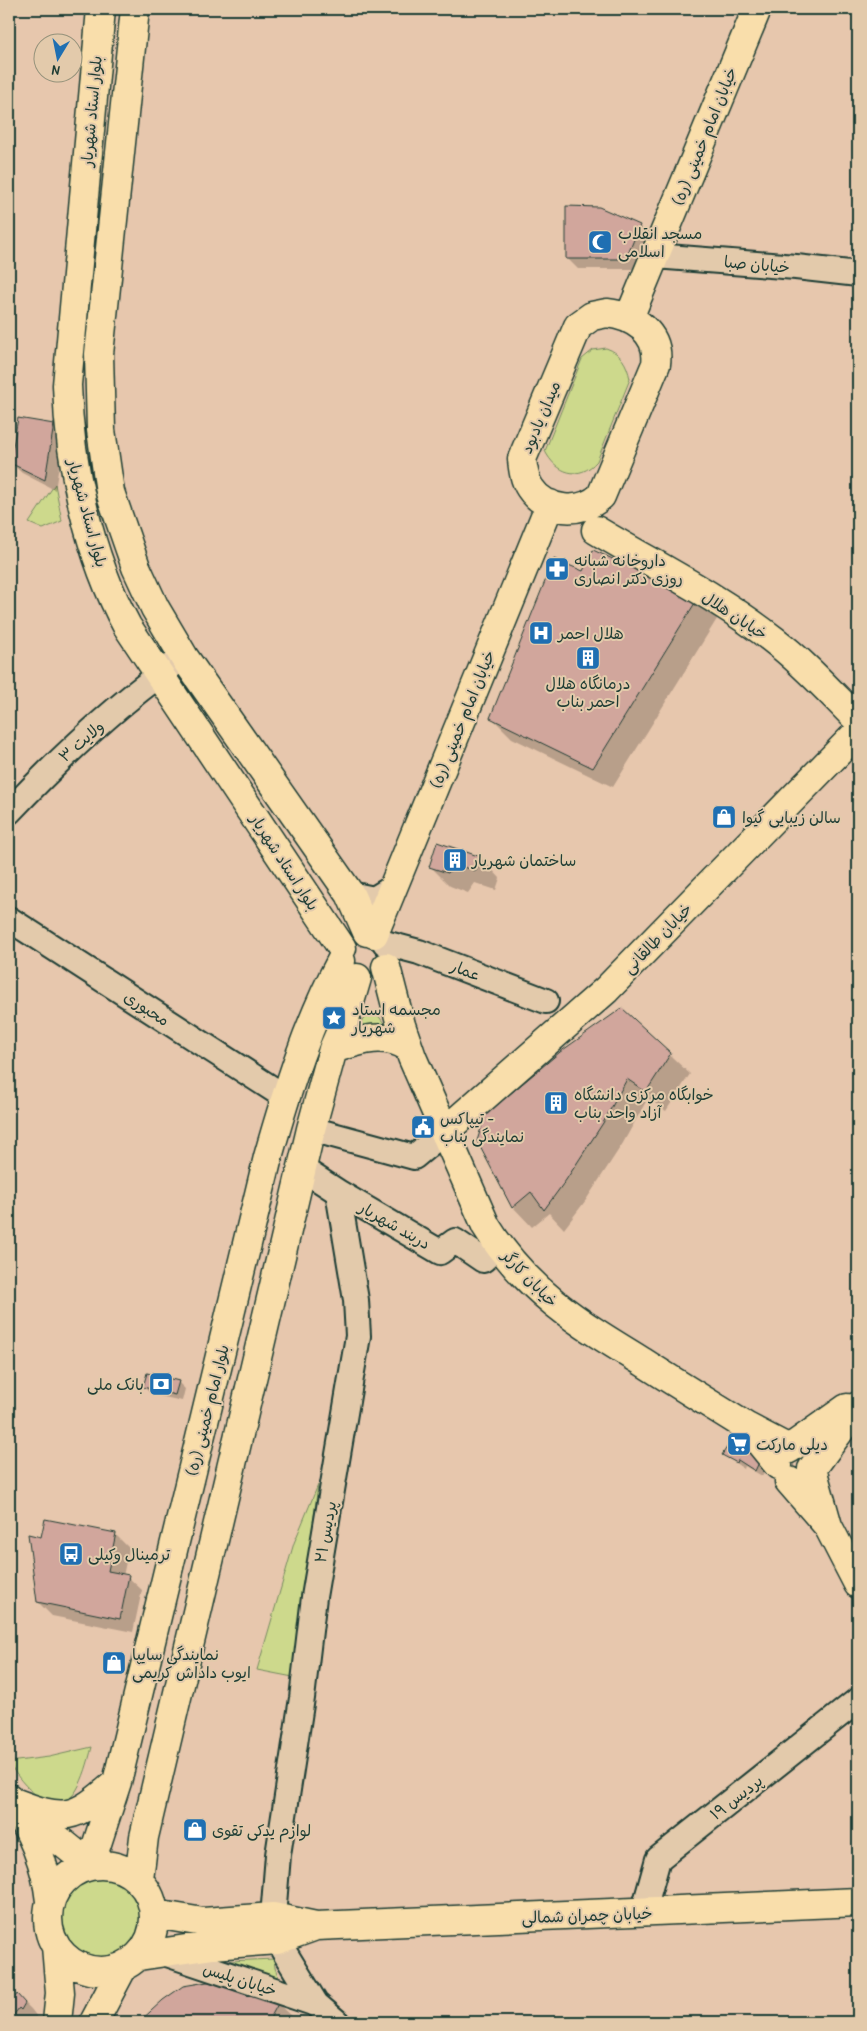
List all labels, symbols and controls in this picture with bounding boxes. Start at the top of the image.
north arrow [32,32,82,82]
street label: بلوار استاد شهریار [75,55,107,169]
text: N [50,61,61,81]
street label: خیابان امام خمینی (ره) [666,64,744,209]
place label: مسجد انقلاب اسلامی [618,222,702,262]
mosque icon: مسجد انقلاب اسلامی [587,229,613,255]
street label: خیابان صبا [723,250,791,278]
street label: میدان یادبود [515,377,565,457]
street label: بلوار استاد شهریار [62,454,113,570]
place label: داروخانه شبانه روزی دکتر انصاری [574,549,683,589]
pharmacy icon: داروخانه شبانه روزی دکتر انصاری [544,556,570,582]
street label: خیابان هلال [698,586,772,644]
hospital icon: هلال احمر [528,620,554,646]
place label: هلال احمر [556,622,624,644]
building icon: درمانگاه هلال احمر بناب [575,645,601,671]
street label: خیابان امام خمینی (ره) [424,647,502,792]
place label: درمانگاه هلال احمر بناب [545,672,631,712]
street label: ولایت ۳ [54,715,108,767]
shop icon: سالن زیبایی گیوا [711,804,737,830]
place label: سالن زیبایی گیوا [742,806,841,828]
street label: بلوار استاد شهریار [244,808,325,915]
building icon: ساختمان شهریار [442,847,468,873]
place label: ساختمان شهریار [470,849,576,871]
street label: خیابان طالقانی [618,898,696,978]
street label: عمار [447,954,484,986]
street label: محبوری [120,985,174,1031]
place label: مجسمه استاد شهریار [350,998,441,1038]
place icon: مجسمه استاد شهریار [321,1005,347,1031]
place label: خوابگاه مرکزی دانشگاه آزاد واحد بناب [574,1083,714,1123]
building icon: خوابگاه مرکزی دانشگاه آزاد واحد بناب [543,1090,569,1116]
place label: تیپاکس - نمایندگی بناب [440,1107,524,1147]
public building icon: تیپاکس - نمایندگی بناب [410,1114,436,1140]
street label: دربند شهریار [354,1195,435,1254]
street label: خیابان کارگر [496,1243,563,1312]
street label: بلوار امام خمینی (ره) [180,1342,236,1478]
bank icon: بانک ملی [148,1371,174,1397]
place label: بانک ملی [87,1373,144,1395]
supermarket icon: دیلی مارکت [726,1431,752,1457]
place label: دیلی مارکت [756,1433,828,1455]
street label: پردیس ۲۱ [309,1499,341,1565]
bus stop icon: ترمینال وکیلی [58,1541,84,1567]
place label: ترمینال وکیلی [88,1543,171,1565]
place label: نمایندگی سایپا ایوب داداش کریمی [132,1643,251,1683]
shop icon: نمایندگی سایپا ایوب داداش کریمی [101,1650,127,1676]
street label: پردیس ۱۹ [705,1769,767,1825]
shop icon: لوازم یدکی تقوی [182,1817,208,1843]
place label: لوازم یدکی تقوی [212,1819,311,1843]
street label: خیابان چمران شمالی [521,1902,653,1928]
street label: خیابان پلیس [200,1957,280,2001]

